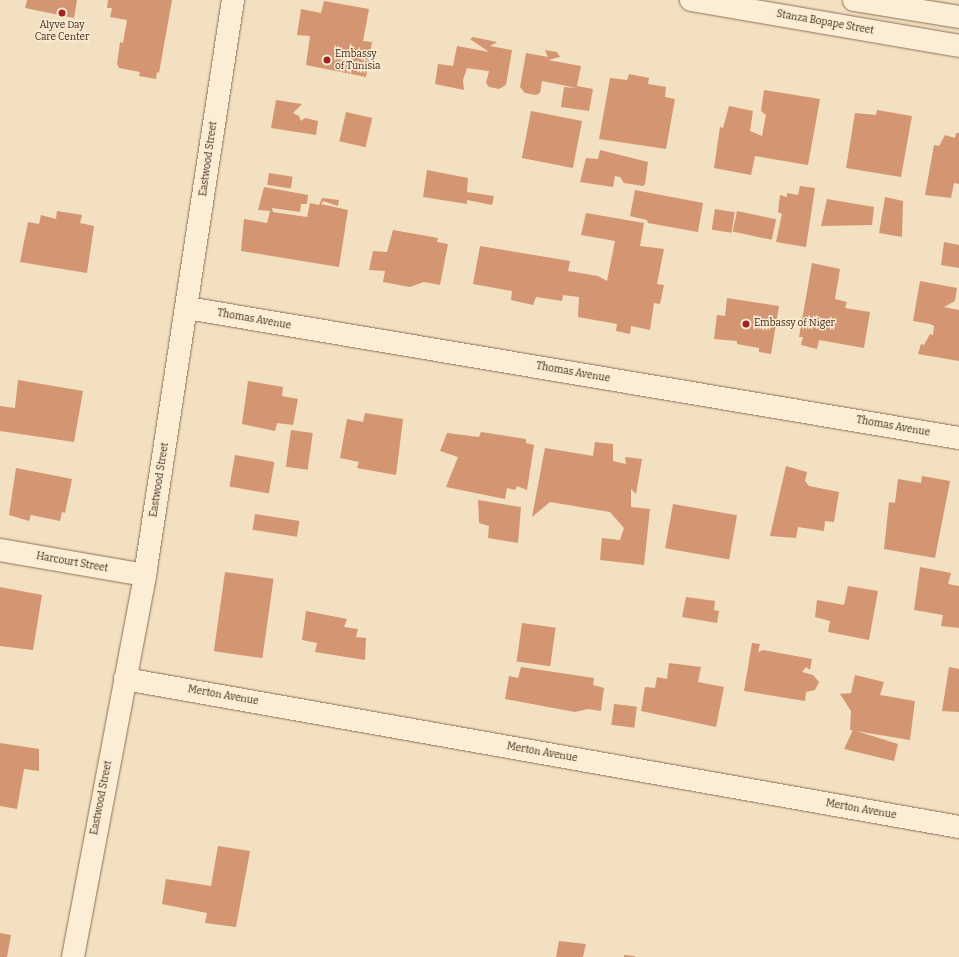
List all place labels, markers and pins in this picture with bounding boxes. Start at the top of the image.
marker: Alyve Day Care Center [57,8,67,18]
place label: Alyve Day Care Center [35,19,89,42]
place label: Embassy of Tunisia [335,48,380,72]
marker: Embassy of Tunisia [322,55,332,65]
place label: Embassy of Niger [754,318,835,330]
marker: Embassy of Niger [741,319,751,329]

